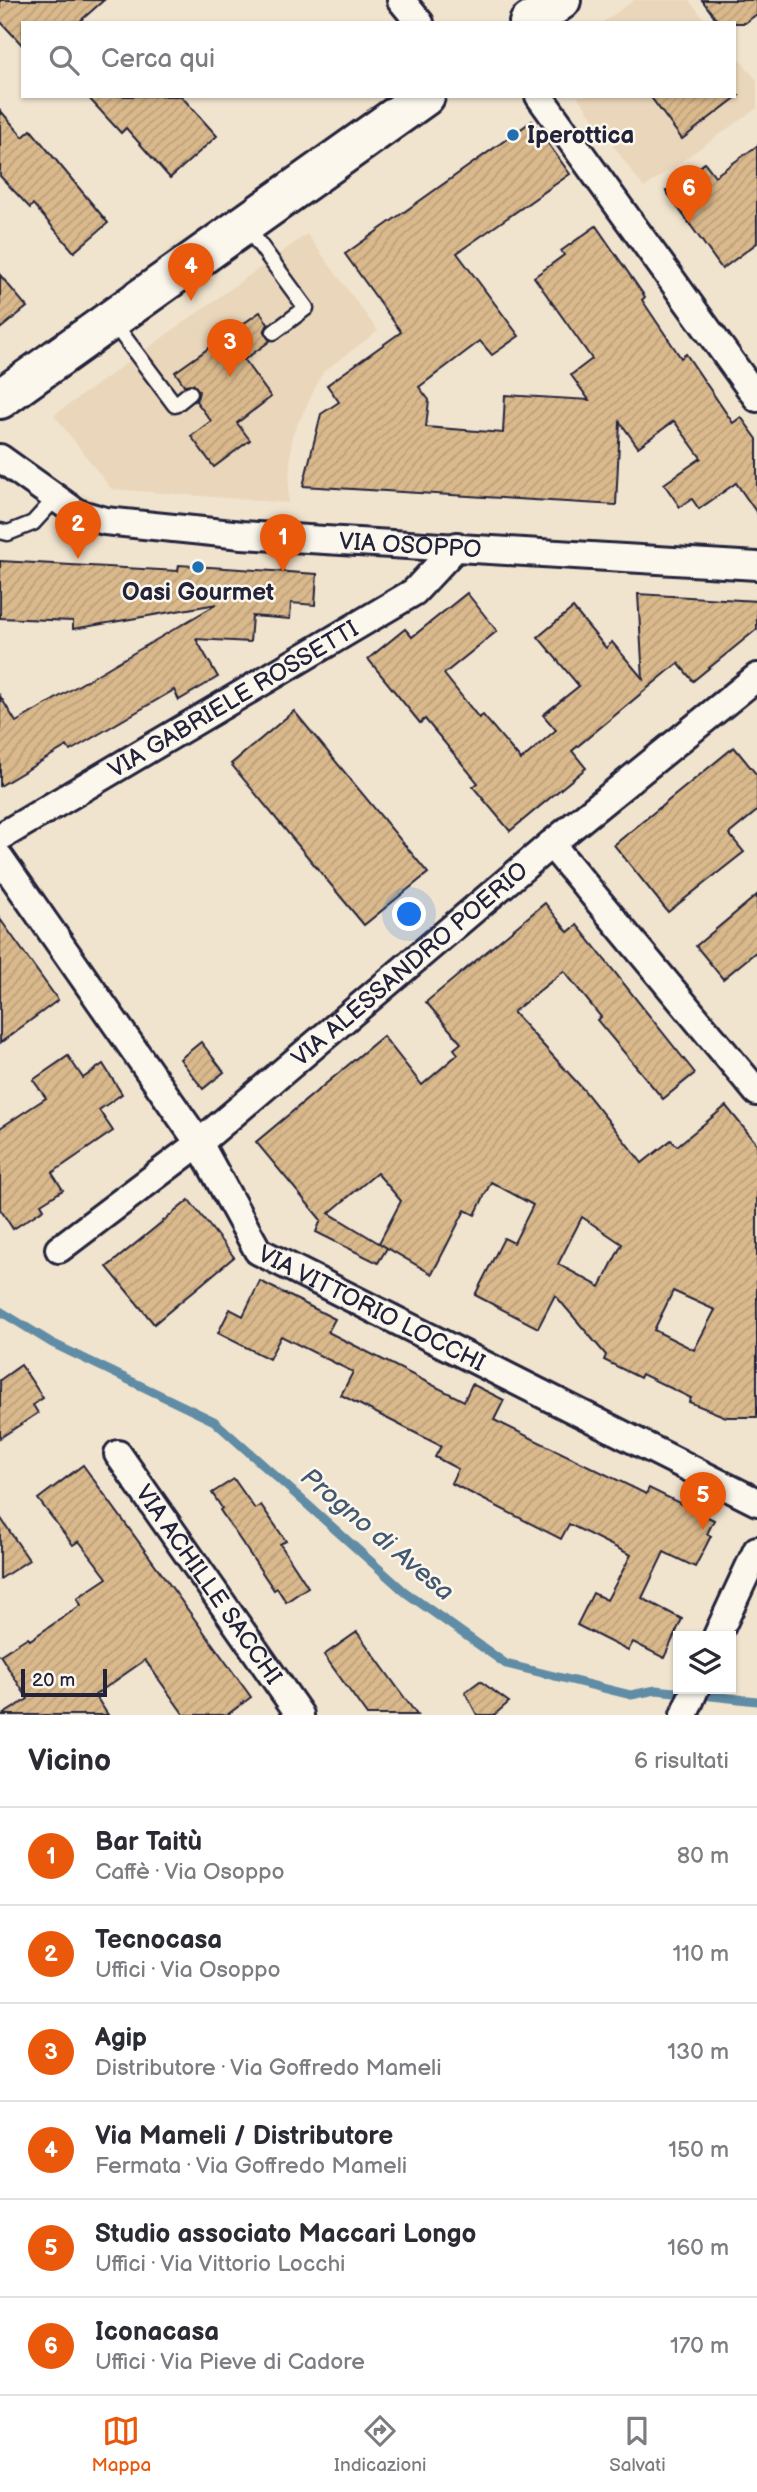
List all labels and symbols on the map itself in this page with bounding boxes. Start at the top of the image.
place label: Iperottica [527,121,634,150]
marker: Iperottica [505,127,521,143]
pin: 6 [666,165,712,223]
pin: 4 [168,243,214,301]
pin: 3 [207,319,253,377]
pin: 2 [55,501,101,559]
pin: 1 [260,514,306,572]
street label: VIA OSOPPO [338,526,482,564]
marker: Oasi Gourmet [190,559,206,575]
place label: Oasi Gourmet [122,578,274,607]
street label: VIA GABRIELE ROSSETTI [103,614,363,784]
street label: VIA ALESSANDRO POERIO [286,856,534,1073]
your location [392,897,426,931]
street label: VIA VITTORIO LOCCHI [253,1239,490,1377]
water label: Progno di Avesa [294,1462,460,1608]
pin: 5 [680,1472,726,1530]
street label: VIA ACHILLE SACCHI [129,1479,289,1690]
scale bar [21,1666,107,1698]

